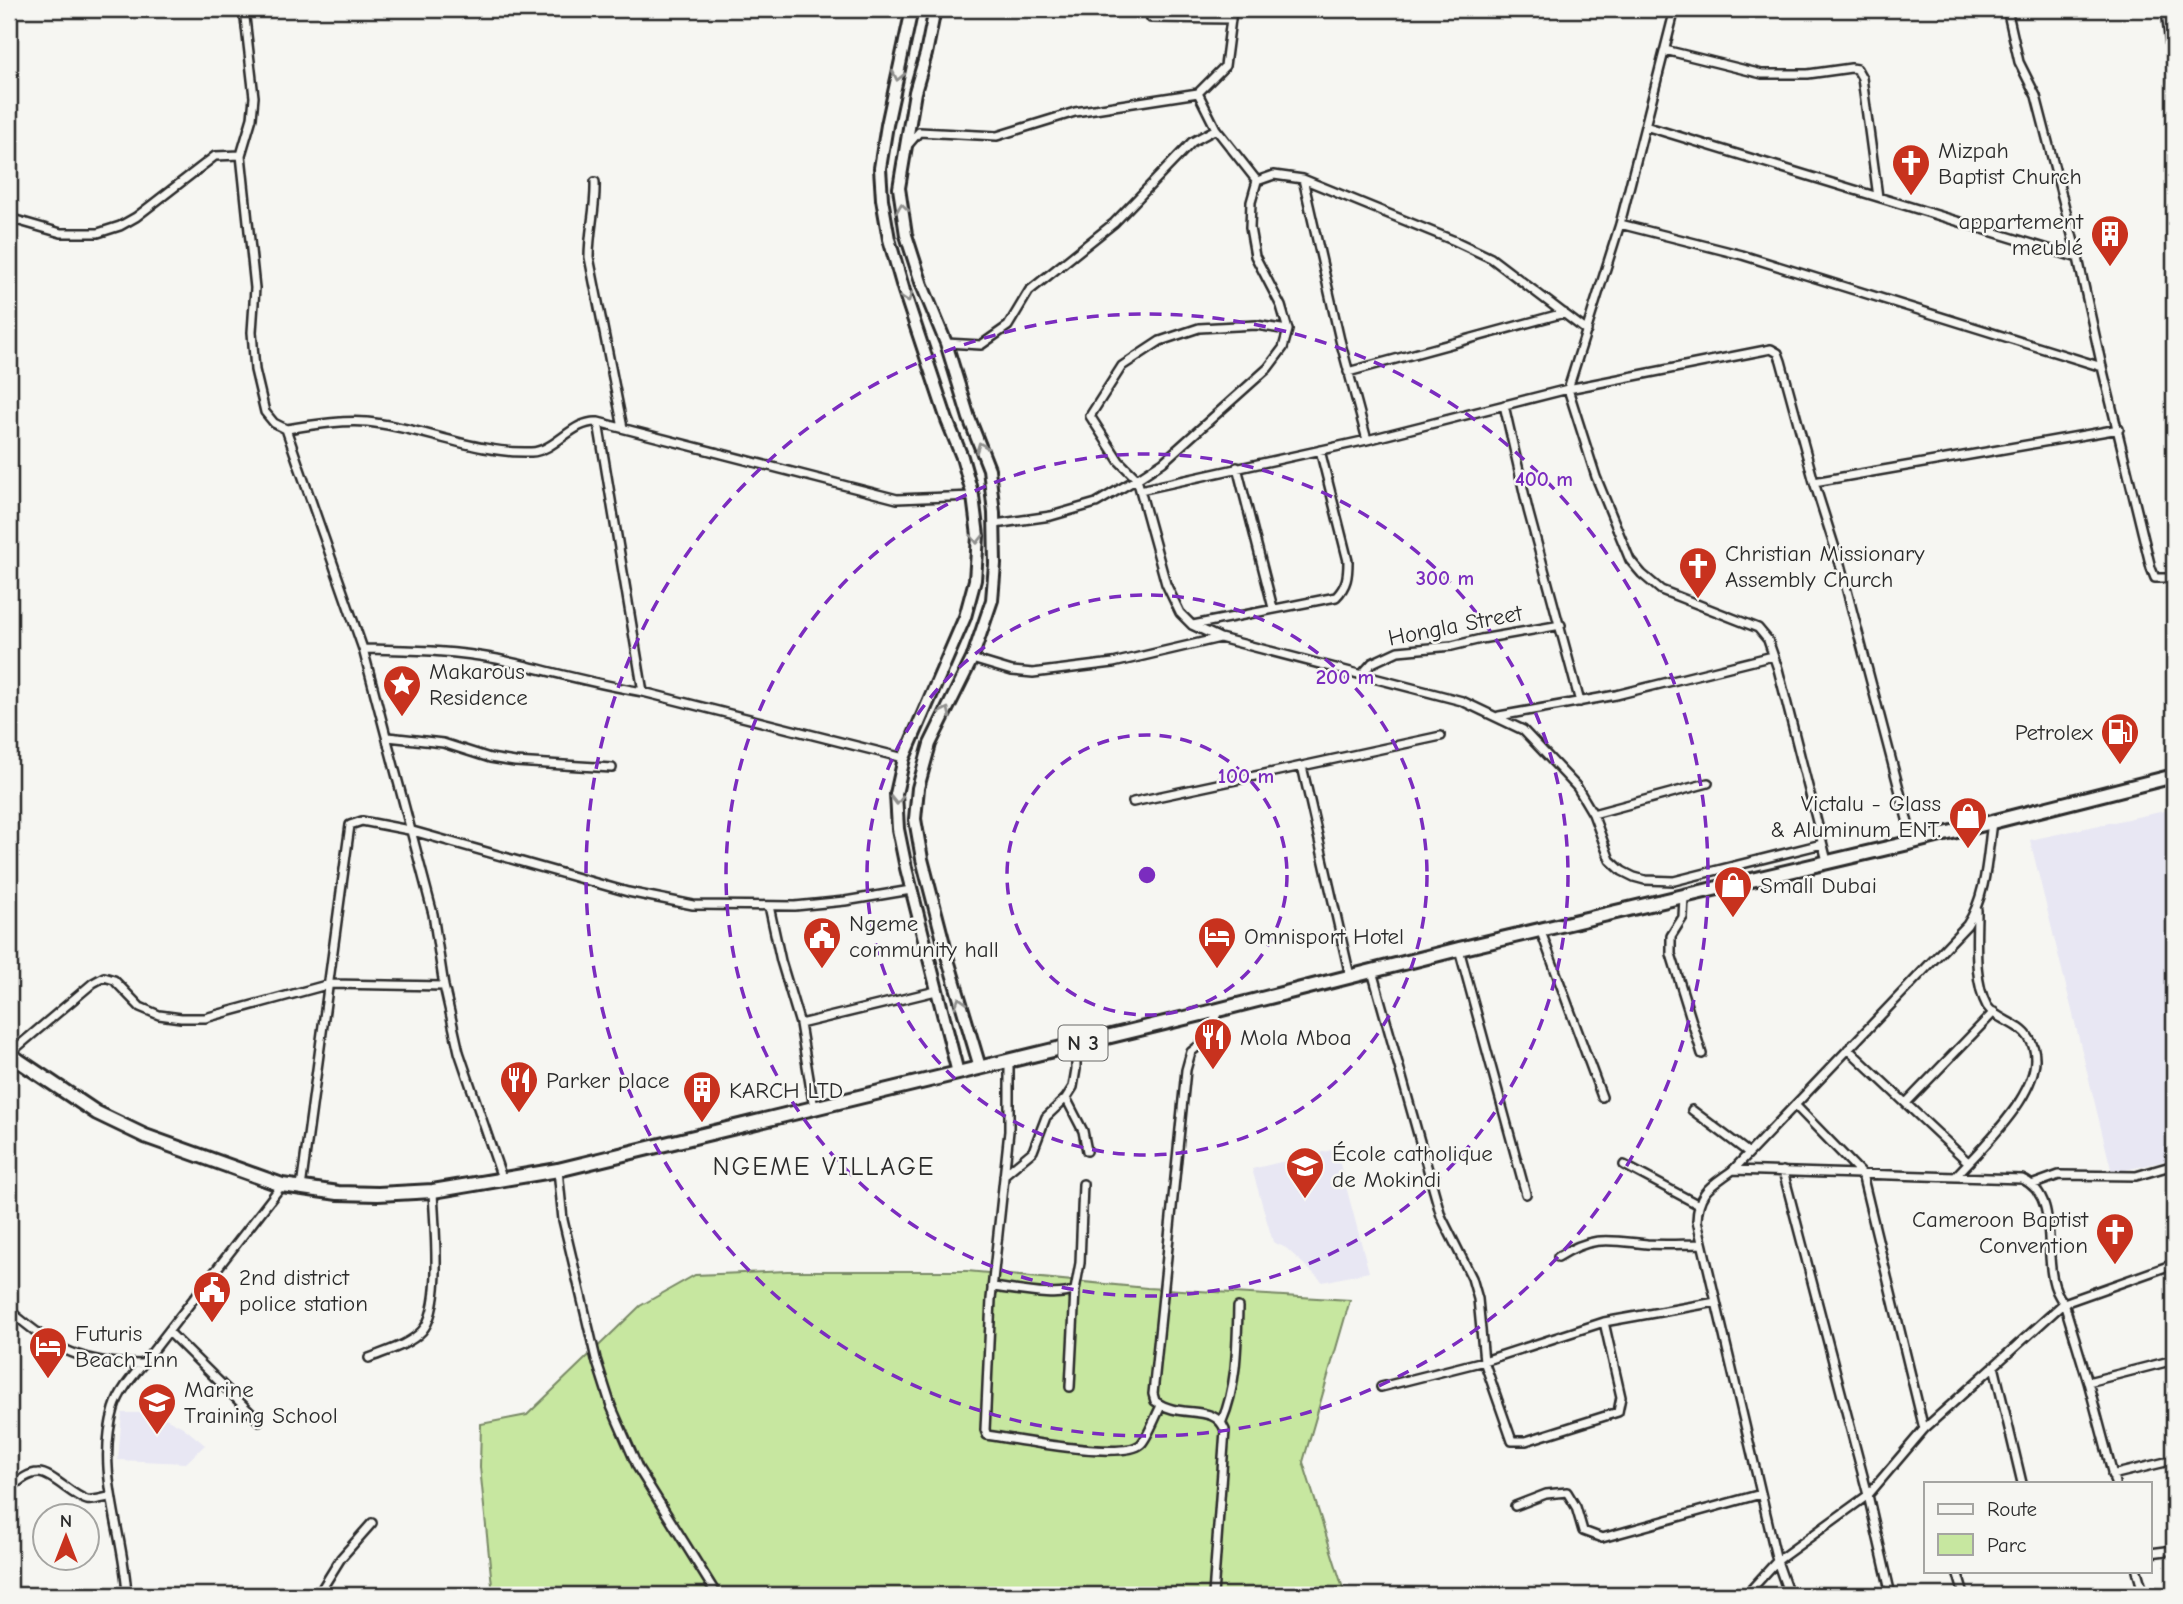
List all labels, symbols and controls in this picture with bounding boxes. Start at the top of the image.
one-way arrow [892,70,906,82]
place label: Mizpah Baptist Church [1938,137,2082,190]
church icon: Mizpah Baptist Church [1890,142,1932,197]
one-way arrow [895,202,910,214]
place label: appartement meublé [1958,208,2084,261]
building icon: appartement meublé [2089,213,2131,268]
one-way arrow [899,291,913,304]
one-way arrow [975,441,989,453]
text: 400 m [1515,467,1573,491]
one-way arrow [969,534,985,545]
place label: Christian Missionary Assembly Church [1725,540,1925,593]
church icon: Christian Missionary Assembly Church [1677,545,1719,600]
text: 300 m [1416,566,1474,590]
street label: Hongla Street [1386,599,1526,652]
place label: Makarous Residence [429,658,528,711]
place icon: Makarous Residence [381,663,423,718]
text: 200 m [1316,665,1374,689]
one-way arrow [938,707,952,719]
fuel station icon: Petrolex [2099,711,2141,766]
place label: Petrolex [2015,719,2093,746]
text: 100 m [1218,764,1274,788]
place label: Victalu - Glass & Aluminum ENT. [1771,790,1941,843]
one-way arrow [889,795,905,806]
shop icon: Victalu - Glass & Aluminum ENT. [1947,795,1989,850]
centre of rings [1135,863,1159,887]
shop icon: Small Dubai [1712,864,1754,919]
place label: Small Dubai [1760,872,1877,899]
place label: Ngeme community hall [849,910,999,963]
public building icon: Ngeme community hall [801,915,843,970]
hotel icon: Omnisport Hotel [1196,915,1238,970]
place label: Omnisport Hotel [1244,923,1404,950]
one-way arrow [954,996,969,1008]
restaurant icon: Mola Mboa [1192,1016,1234,1071]
place label: Mola Mboa [1240,1024,1352,1051]
road number: N 3 [1058,1026,1108,1060]
restaurant icon: Parker place [498,1059,540,1114]
place label: Parker place [546,1067,670,1094]
building icon: KARCH LTD [681,1069,723,1124]
place label: KARCH LTD [729,1077,843,1104]
place label: École catholique de Mokindi [1332,1140,1493,1193]
school or university icon: École catholique de Mokindi [1284,1145,1326,1200]
district label: NGEME VILLAGE [712,1152,936,1182]
place label: Cameroon Baptist Convention [1912,1206,2089,1259]
church icon: Cameroon Baptist Convention [2094,1211,2136,1266]
place label: 2nd district police station [239,1264,368,1317]
public building icon: 2nd district police station [191,1269,233,1324]
place label: Futuris Beach Inn [75,1320,178,1373]
hotel icon: Futuris Beach Inn [27,1325,69,1380]
place label: Marine Training School [184,1376,338,1429]
school or university icon: Marine Training School [136,1381,178,1436]
legend [1924,1482,2152,1572]
text: Route [1987,1497,2037,1521]
north arrow [32,1502,102,1572]
text: N [60,1510,72,1532]
text: Parc [1987,1533,2027,1557]

